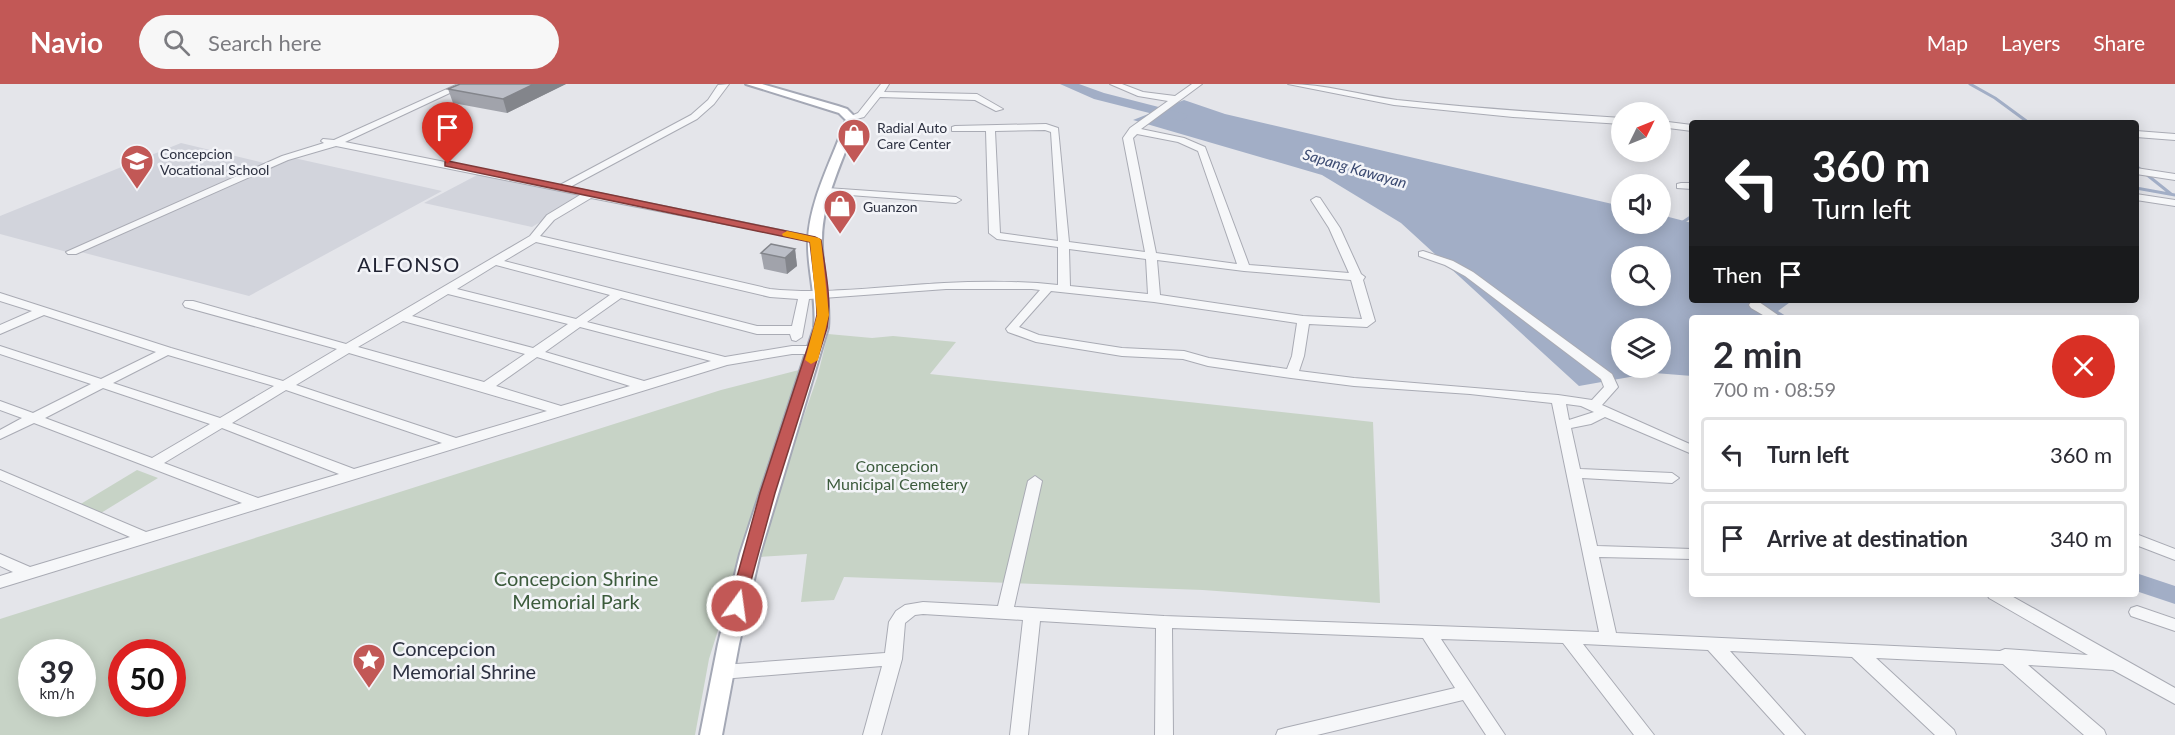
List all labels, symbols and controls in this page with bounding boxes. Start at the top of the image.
search box [139,15,559,69]
text: Navio [30,25,103,59]
icon: search [160,26,193,59]
text: Search here [208,29,322,56]
text: Map [1927,30,1968,55]
text: Layers [2001,30,2060,55]
text: Share [2093,30,2145,55]
pin [422,102,473,164]
north arrow [1611,102,1671,162]
map controls [1611,102,1671,378]
icon: arrive [431,111,464,144]
shop icon: Radial Auto Care Center [836,117,872,164]
place label: Radial Auto Care Center [877,119,951,152]
text: 360 m [1812,141,1930,191]
school or university icon: Concepcion Vocational School [119,143,155,190]
icon: left [1713,144,1791,222]
place label: Concepcion Vocational School [160,145,269,178]
water label: Sapang Kawayan [1301,145,1409,191]
button: sound [1611,174,1671,234]
shop icon: Guanzon [822,188,858,235]
text: Turn left [1812,192,1911,225]
place label: Guanzon [863,198,918,215]
button: search [1611,246,1671,306]
district label: ALFONSO [357,252,461,276]
icon: arrive [1774,258,1807,291]
text: Then [1713,261,1762,288]
button: layers [1611,318,1671,378]
text: 2 min [1713,332,1802,376]
button: close [2052,335,2115,398]
text: 700 m · 08:59 [1713,377,1836,401]
icon: left [1716,438,1749,471]
text: Turn left [1767,441,1849,468]
text: 360 m [2050,441,2112,468]
park label: Concepcion Municipal Cemetery [826,456,968,493]
icon: arrive [1716,522,1749,555]
text: Arrive at destination [1767,525,1968,552]
text: 340 m [2050,525,2112,552]
park label: Concepcion Shrine Memorial Park [494,566,658,613]
position arrow [705,574,769,638]
place label: Concepcion Memorial Shrine [392,636,536,683]
speed limit sign: 50 [108,639,186,717]
place icon: Concepcion Memorial Shrine [351,642,387,689]
text: 39 [40,653,74,689]
text: km/h [39,684,75,702]

